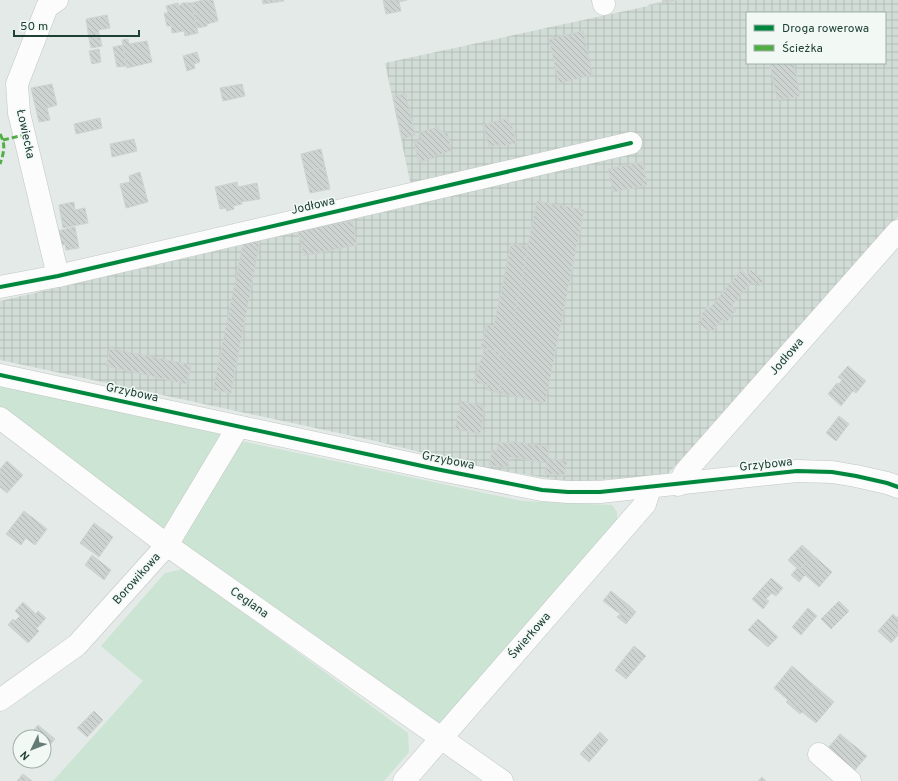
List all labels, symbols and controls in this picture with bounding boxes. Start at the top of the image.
scale bar [14,12,139,38]
legend [746,12,886,64]
text: 50 m [20,19,48,35]
text: Droga rowerowa [782,21,869,37]
text: Ścieżka [782,41,823,57]
street label: Łowiecka [12,108,38,160]
street label: Jodłowa [289,193,337,219]
street label: Jodłowa [766,335,808,379]
street label: Grzybowa [104,380,160,406]
street label: Grzybowa [420,448,476,474]
street label: Grzybowa [739,454,793,476]
street label: Borowikowa [109,550,165,608]
street label: Ceglana [226,584,272,622]
street label: Świerkowa [505,609,555,663]
north arrow [12,729,52,769]
text: N [18,747,33,763]

